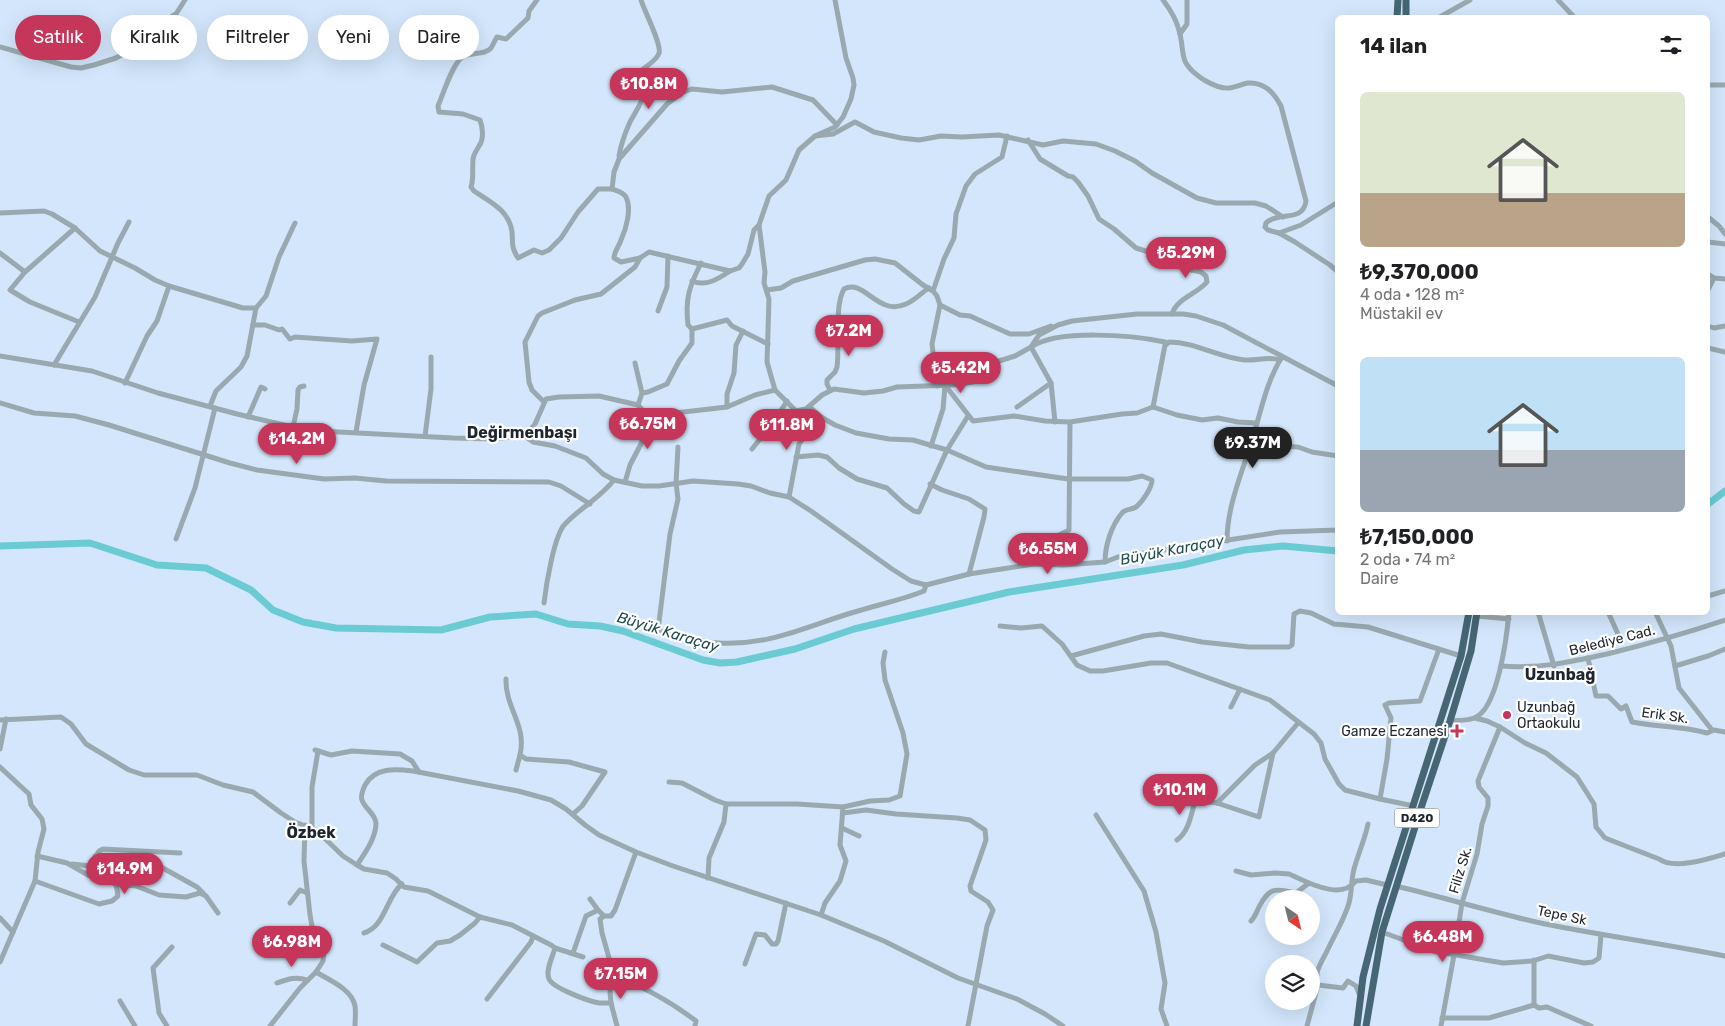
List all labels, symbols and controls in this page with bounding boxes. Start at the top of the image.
chip: Satılık [15,15,101,60]
chip: Kiralık [111,15,197,60]
chip: Filtreler [207,15,308,60]
chip: Yeni [318,15,389,60]
chip: Daire [399,15,479,60]
icon: filters [1657,31,1685,59]
text: 14 ilan [1360,33,1427,58]
pin: ₺10.8M [608,68,690,110]
text: ₺10.8M [621,74,677,93]
icon: home [1478,125,1568,215]
pin: ₺5.29M [1145,236,1227,279]
text: ₺5.29M [1157,243,1215,262]
text: ₺9,370,000 [1360,259,1479,284]
text: 4 oda · 128 m² [1360,285,1465,304]
text: Müstakil ev [1360,304,1443,323]
pin: ₺7.2M [814,314,884,357]
text: ₺7.2M [826,321,872,340]
pin: ₺5.42M [920,352,1002,394]
text: ₺5.42M [932,358,990,377]
icon: home [1478,390,1568,480]
pin: ₺6.75M [607,408,689,450]
pin: ₺11.8M [746,408,828,451]
text: ₺6.75M [620,414,676,433]
text: ₺11.8M [760,415,814,434]
pin: ₺14.2M [256,422,338,465]
district label: Değirmenbaşı [467,423,577,442]
pin: ₺9.37M [1212,426,1294,469]
text: ₺14.2M [269,429,325,448]
text: ₺9.37M [1225,433,1281,452]
text: ₺7,150,000 [1360,524,1474,549]
water label: Büyük Karaçay [1119,531,1226,569]
pin: ₺6.55M [1007,532,1089,575]
text: ₺6.55M [1019,539,1077,558]
text: 2 oda · 74 m² [1360,550,1455,569]
text: Daire [1360,569,1399,588]
water label: Büyük Karaçay [615,608,722,656]
street label: Belediye Cad. [1567,622,1657,659]
district label: Uzunbağ [1525,665,1595,684]
place label: Uzunbağ Ortaokulu [1517,699,1581,732]
street label: Erik Sk. [1640,704,1689,727]
marker: Uzunbağ Ortaokulu [1501,709,1513,721]
place label: Gamze Eczanesi [1341,723,1447,740]
marker: Gamze Eczanesi [1451,725,1463,737]
pin: ₺10.1M [1139,774,1221,816]
text: ₺10.1M [1154,780,1206,799]
road number: D420 [1394,808,1440,828]
district label: Özbek [286,822,336,842]
street label: Filiz Sk. [1445,845,1476,896]
pin: ₺14.9M [84,852,166,895]
text: ₺14.9M [97,859,153,878]
north arrow [1265,890,1320,945]
map controls [1265,890,1320,1010]
street label: Tepe Sk [1536,902,1589,929]
pin: ₺6.48M [1402,920,1484,963]
pin: ₺6.98M [251,926,333,968]
text: ₺6.48M [1413,927,1473,946]
text: ₺6.98M [263,932,321,951]
button: layers [1265,955,1320,1010]
pin: ₺7.15M [580,958,662,1000]
text: ₺7.15M [595,964,647,983]

